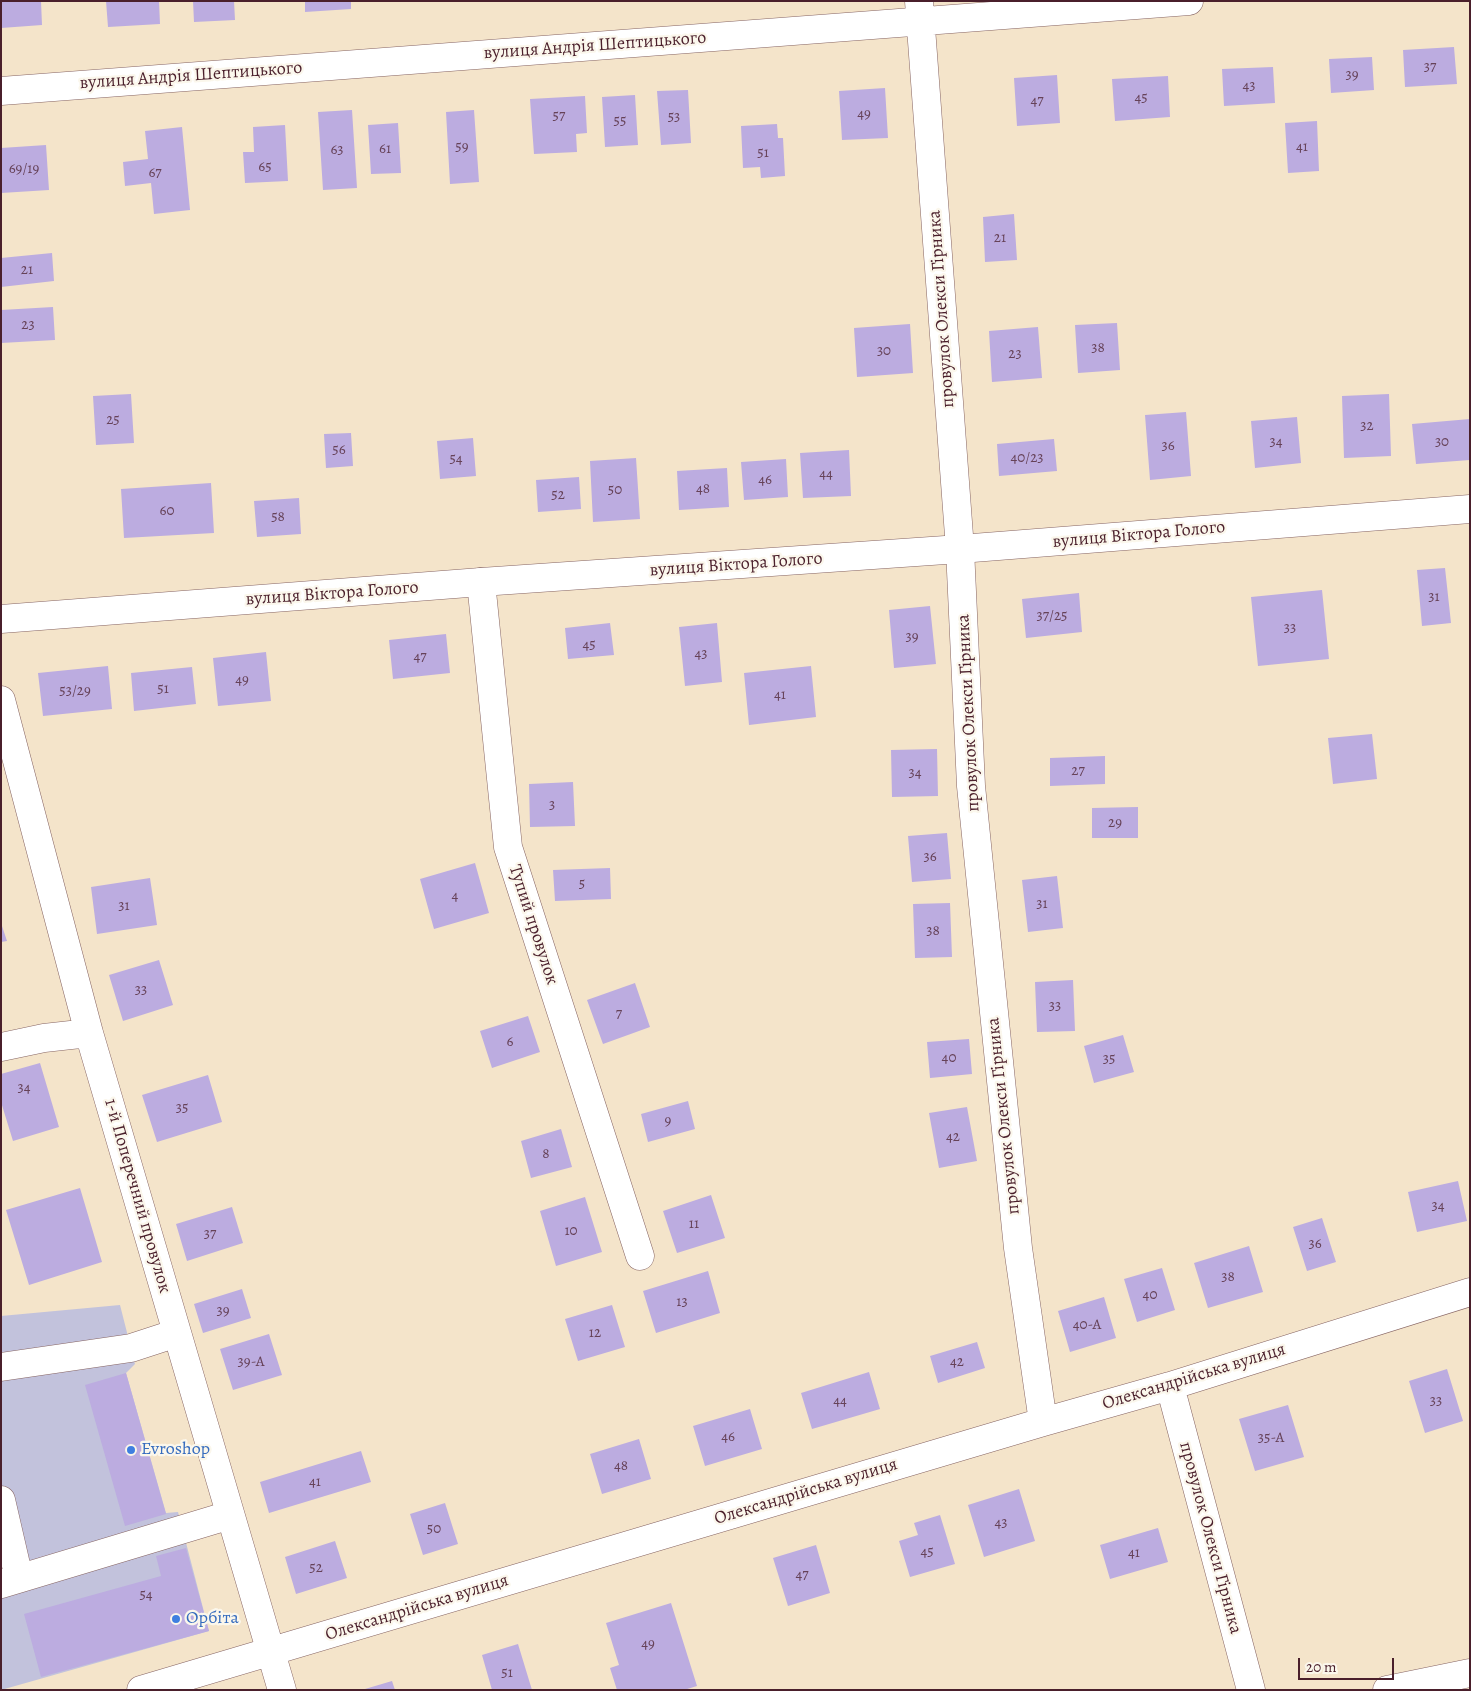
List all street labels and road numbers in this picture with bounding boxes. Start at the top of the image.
street label: вулиця Андрія Шептицького [483,27,707,65]
street label: вулиця Андрія Шептицького [79,57,303,95]
street label: провулок Олекси Гірника [924,210,960,408]
street label: вулиця Віктора Голого [1052,517,1226,553]
street label: вулиця Віктора Голого [649,548,823,582]
street label: вулиця Віктора Голого [245,577,419,611]
street label: провулок Олекси Гірника [953,614,985,812]
street label: Тупий провулок [503,862,563,988]
street label: провулок Олекси Гірника [983,1016,1025,1216]
street label: 1-й Поперечний провулок [99,1096,175,1296]
street label: Олександрійська вулиця [1100,1339,1288,1415]
street label: провулок Олекси Гірника [1174,1440,1246,1636]
street label: Олександрійська вулиця [712,1454,900,1530]
street label: Олександрійська вулиця [323,1570,511,1646]

